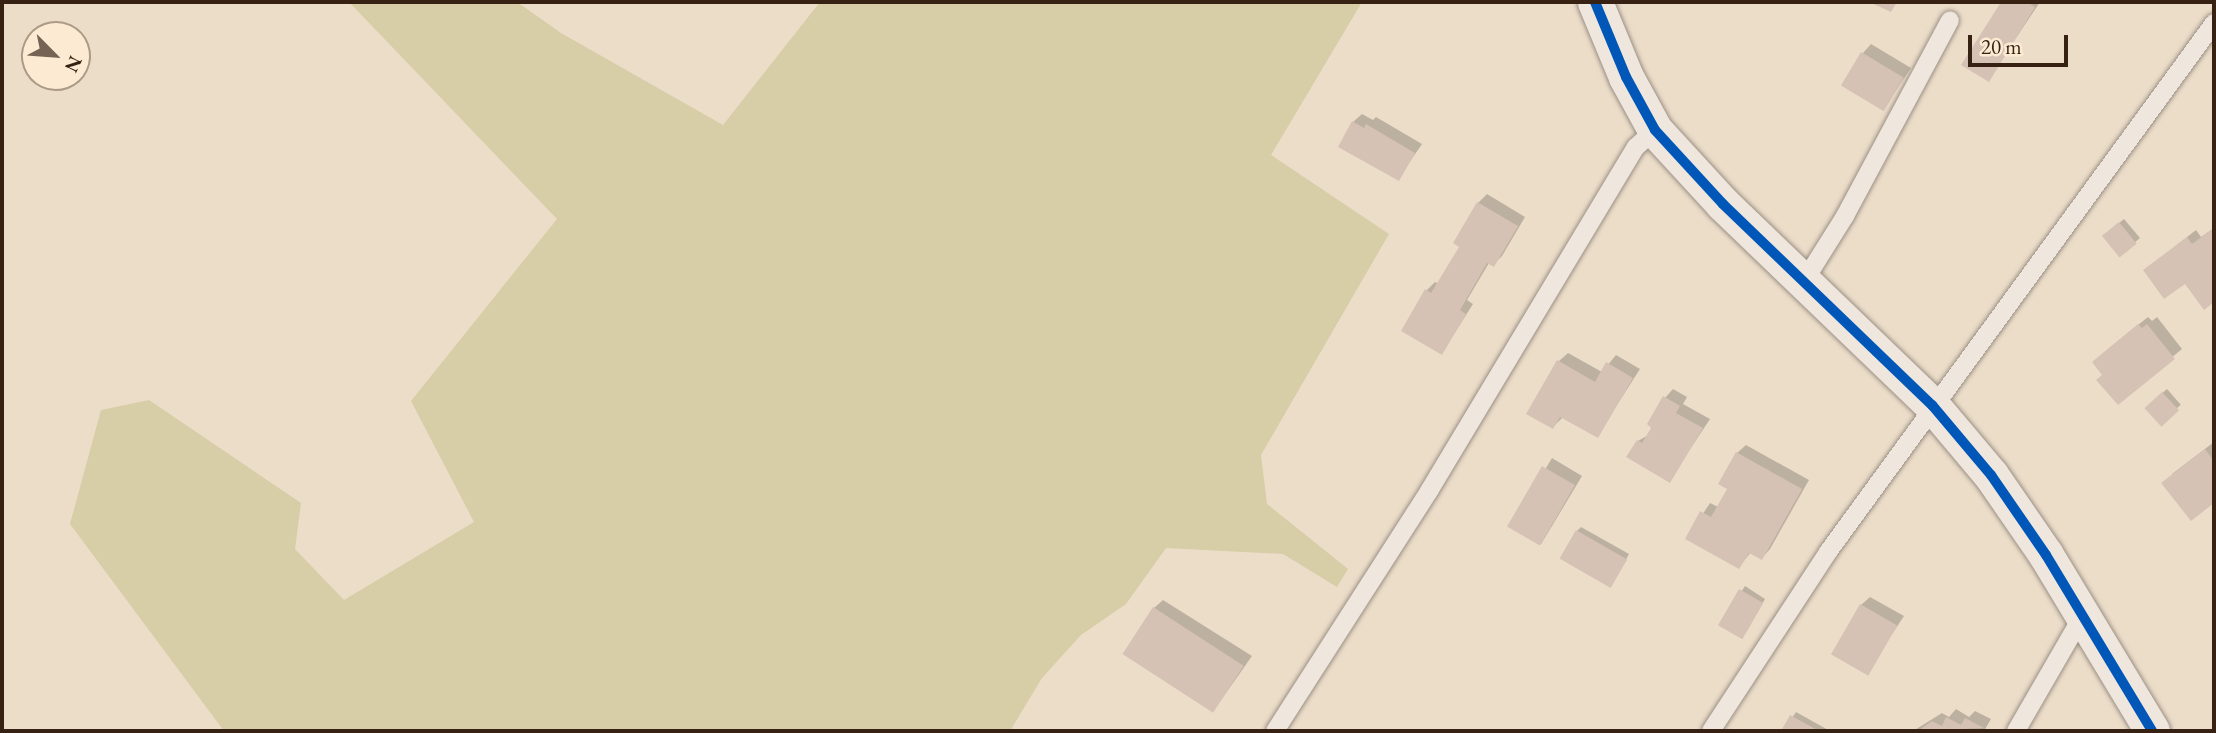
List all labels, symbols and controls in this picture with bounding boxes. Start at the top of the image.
north arrow [21,21,91,91]
scale bar [1971,21,2071,65]
text: 20 m [1981,33,2022,60]
text: N [59,52,88,76]

